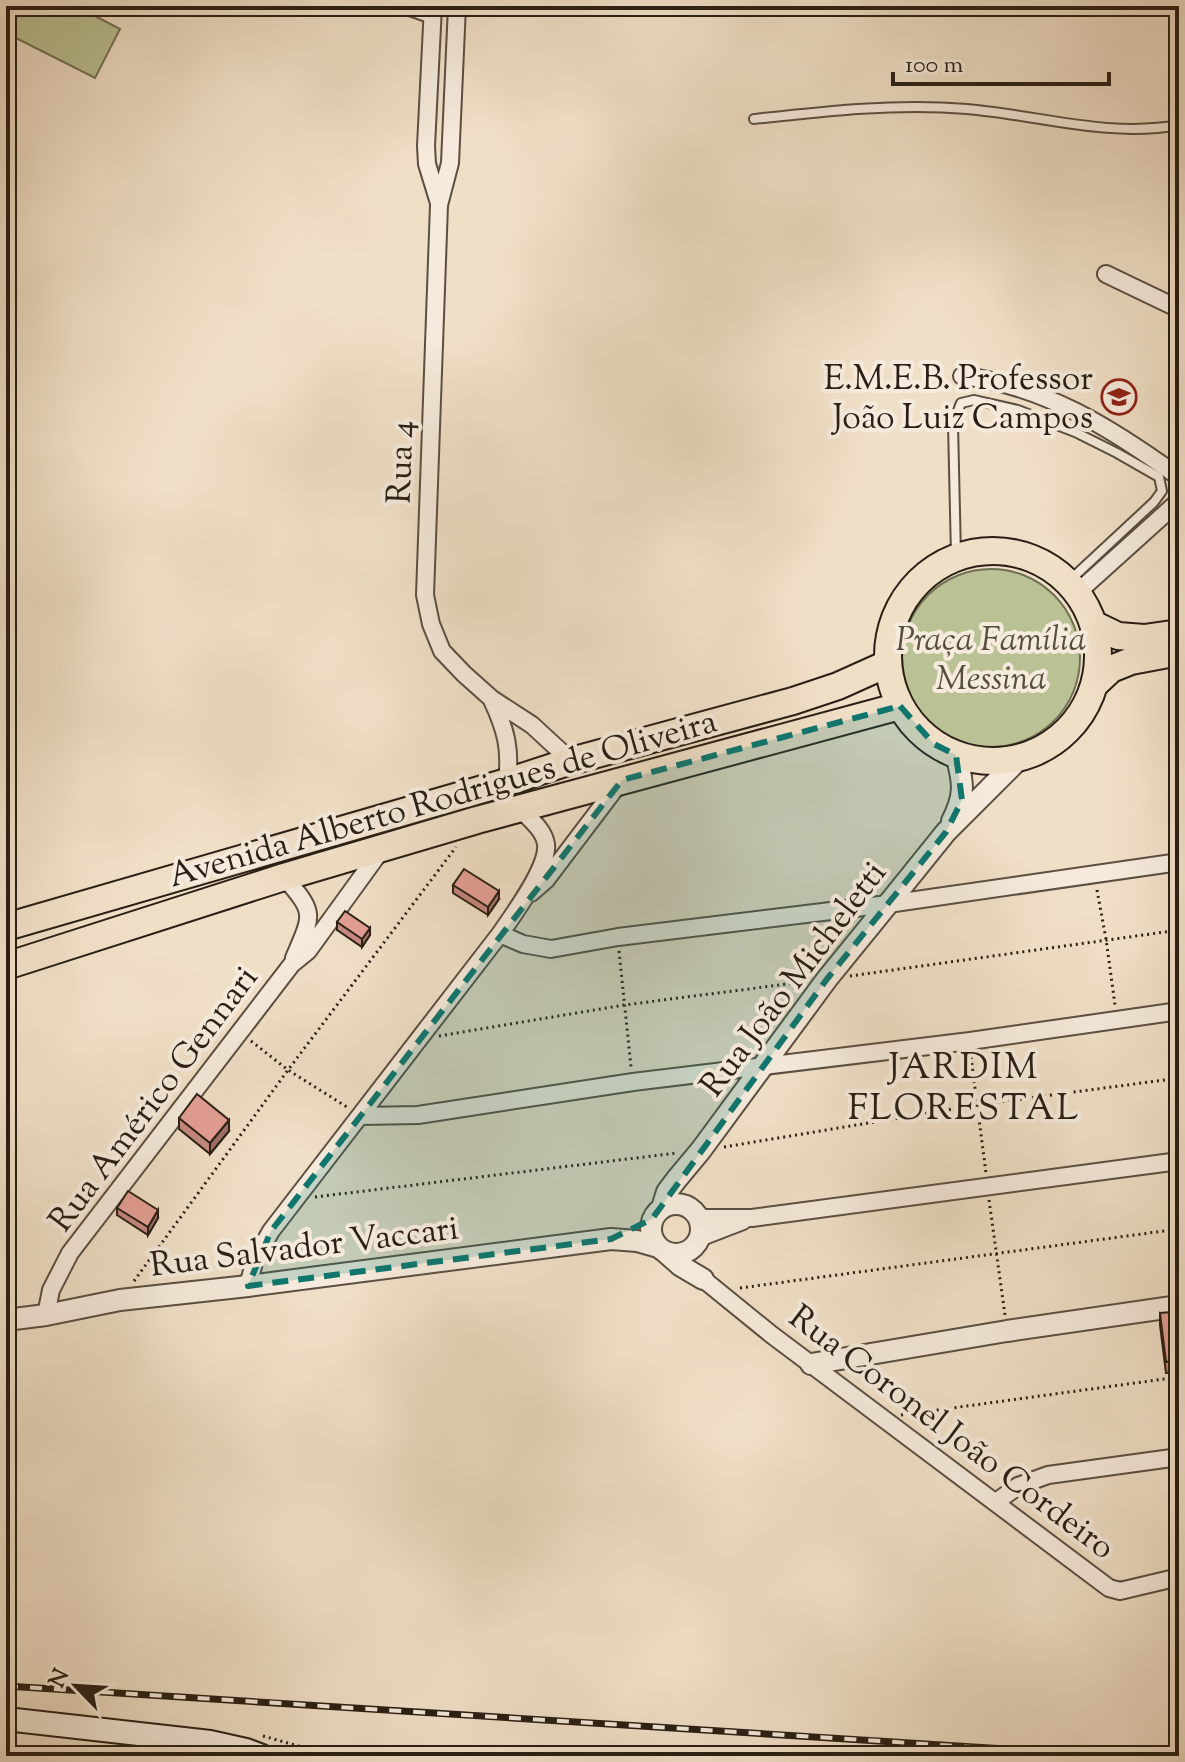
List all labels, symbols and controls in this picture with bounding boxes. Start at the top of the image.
scale bar [893,36,1109,86]
text: 100 m [905,49,963,83]
place label: E.M.E.B. Professor João Luiz Campos [824,356,1093,444]
school or university icon: E.M.E.B. Professor João Luiz Campos [1100,378,1138,416]
street label: Rua 4 [377,420,428,504]
park label: Praça Família Messina [896,617,1086,705]
street label: Avenida Alberto Rodrigues de Oliveira [163,698,723,902]
street label: Rua João Micheletti [690,852,900,1108]
street label: Rua Américo Gennari [38,957,271,1243]
district label: JARDIM FLORESTAL [848,1043,1080,1136]
street label: Rua Salvador Vaccari [147,1205,461,1292]
street label: Rua Coronel João Cordeiro [777,1295,1124,1573]
north arrow [36,1646,116,1726]
text: N [42,1664,79,1694]

